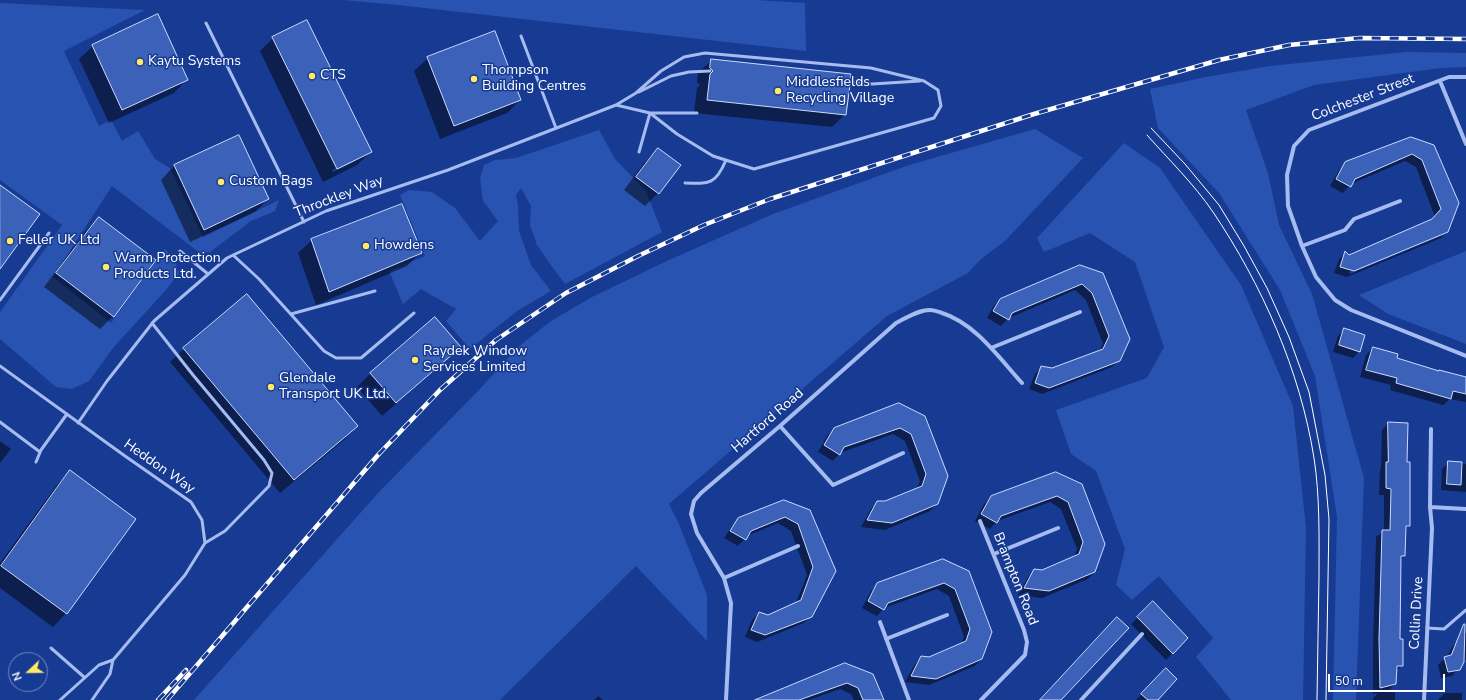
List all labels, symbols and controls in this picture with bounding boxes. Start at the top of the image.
place label: Kaytu Systems [148,54,241,70]
marker: Kaytu Systems [135,57,145,67]
place label: Thompson Building Centres [482,63,586,96]
place label: CTS [320,68,346,84]
marker: CTS [307,71,317,81]
street label: Colchester Street [1309,71,1417,125]
marker: Thompson Building Centres [469,74,479,84]
place label: Middlesfields Recycling Village [786,75,894,108]
marker: Middlesfields Recycling Village [773,86,783,96]
street label: Throckley Way [292,172,386,222]
place label: Custom Bags [229,174,313,190]
marker: Custom Bags [216,177,226,187]
place label: Feller UK Ltd [18,233,100,249]
marker: Feller UK Ltd [5,236,15,246]
place label: Howdens [374,238,434,254]
marker: Howdens [361,241,371,251]
place label: Warm Protection Products Ltd. [114,251,221,284]
marker: Warm Protection Products Ltd. [101,262,111,272]
place label: Raydek Window Services Limited [423,344,527,376]
marker: Raydek Window Services Limited [410,355,420,365]
place label: Glendale Transport UK Ltd. [279,371,389,404]
marker: Glendale Transport UK Ltd. [266,382,276,392]
street label: Hartford Road [729,385,807,457]
street label: Heddon Way [120,436,198,498]
street label: Brampton Road [989,530,1041,628]
street label: Collin Drive [1407,576,1427,650]
north arrow [8,652,48,692]
scale bar [1330,666,1447,692]
text: N [9,670,26,683]
text: 50 m [1335,673,1363,689]

